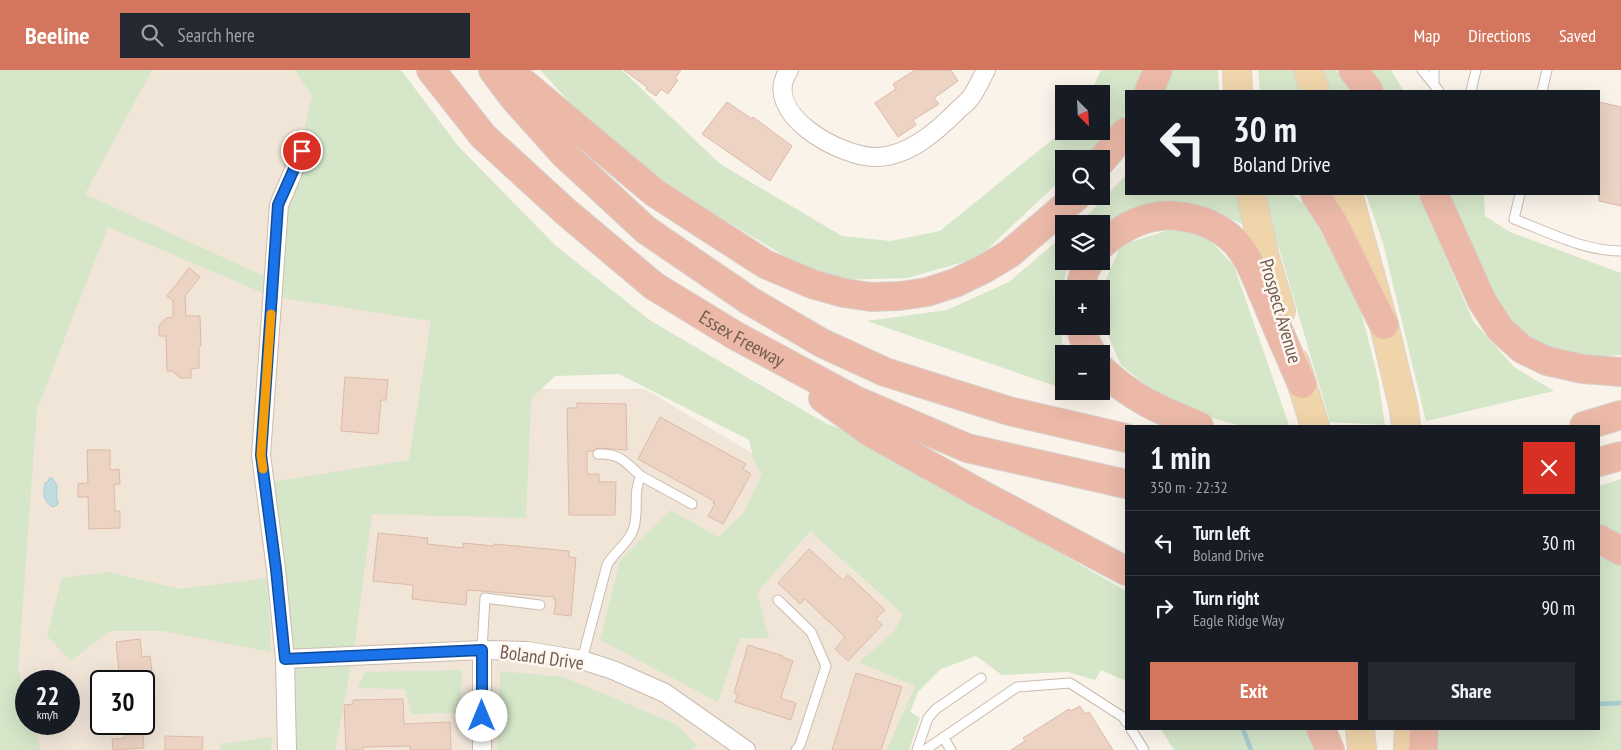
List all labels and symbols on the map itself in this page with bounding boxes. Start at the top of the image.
north arrow [1055,85,1110,140]
pin [281,130,323,172]
street label: Prospect Avenue [1255,256,1307,366]
street label: Essex Freeway [695,305,790,372]
street label: Boland Drive [499,639,586,675]
speed limit sign: 30 [90,670,155,735]
position arrow [455,689,507,741]

